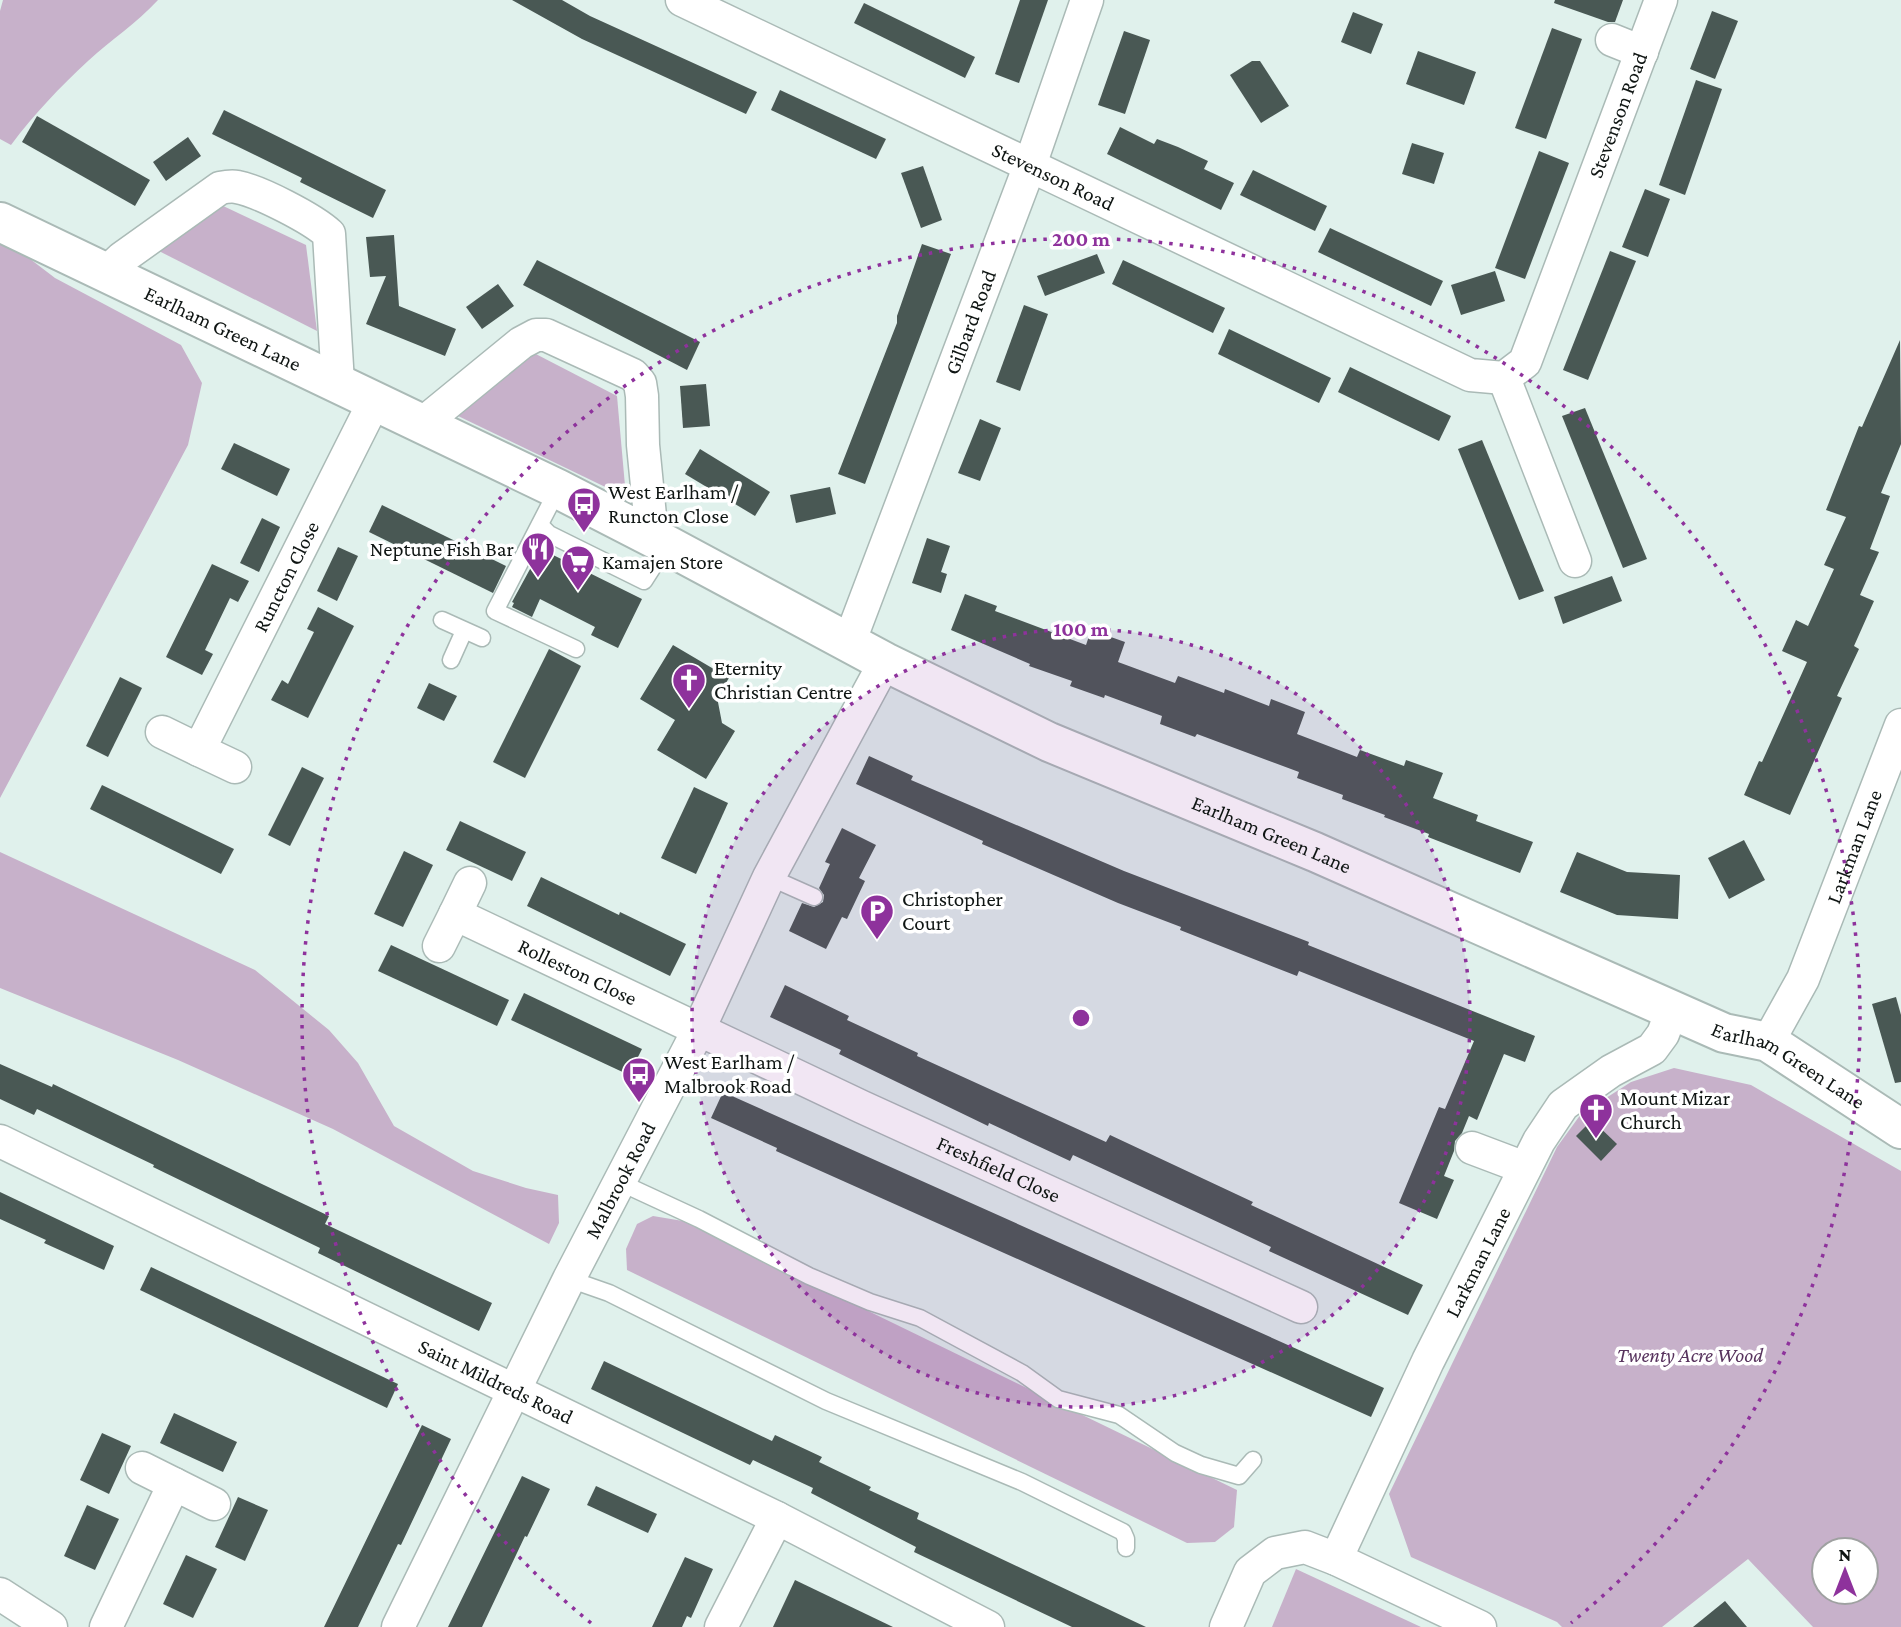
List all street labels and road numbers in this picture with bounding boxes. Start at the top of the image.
street label: Stevenson Road [1583,49,1652,181]
street label: Stevenson Road [988,137,1118,216]
street label: Gilbard Road [940,267,1001,378]
street label: Earlham Green Lane [141,281,305,376]
street label: Runcton Close [248,517,324,636]
street label: Larkman Lane [1821,786,1887,907]
street label: Earlham Green Lane [1188,790,1355,879]
street label: Rolleston Close [514,934,641,1010]
street label: Earlham Green Lane [1708,1017,1869,1114]
street label: Malbrook Road [580,1118,661,1243]
street label: Freshfield Close [933,1131,1064,1208]
street label: Larkman Lane [1440,1203,1516,1321]
street label: Saint Mildreds Road [415,1334,577,1429]

